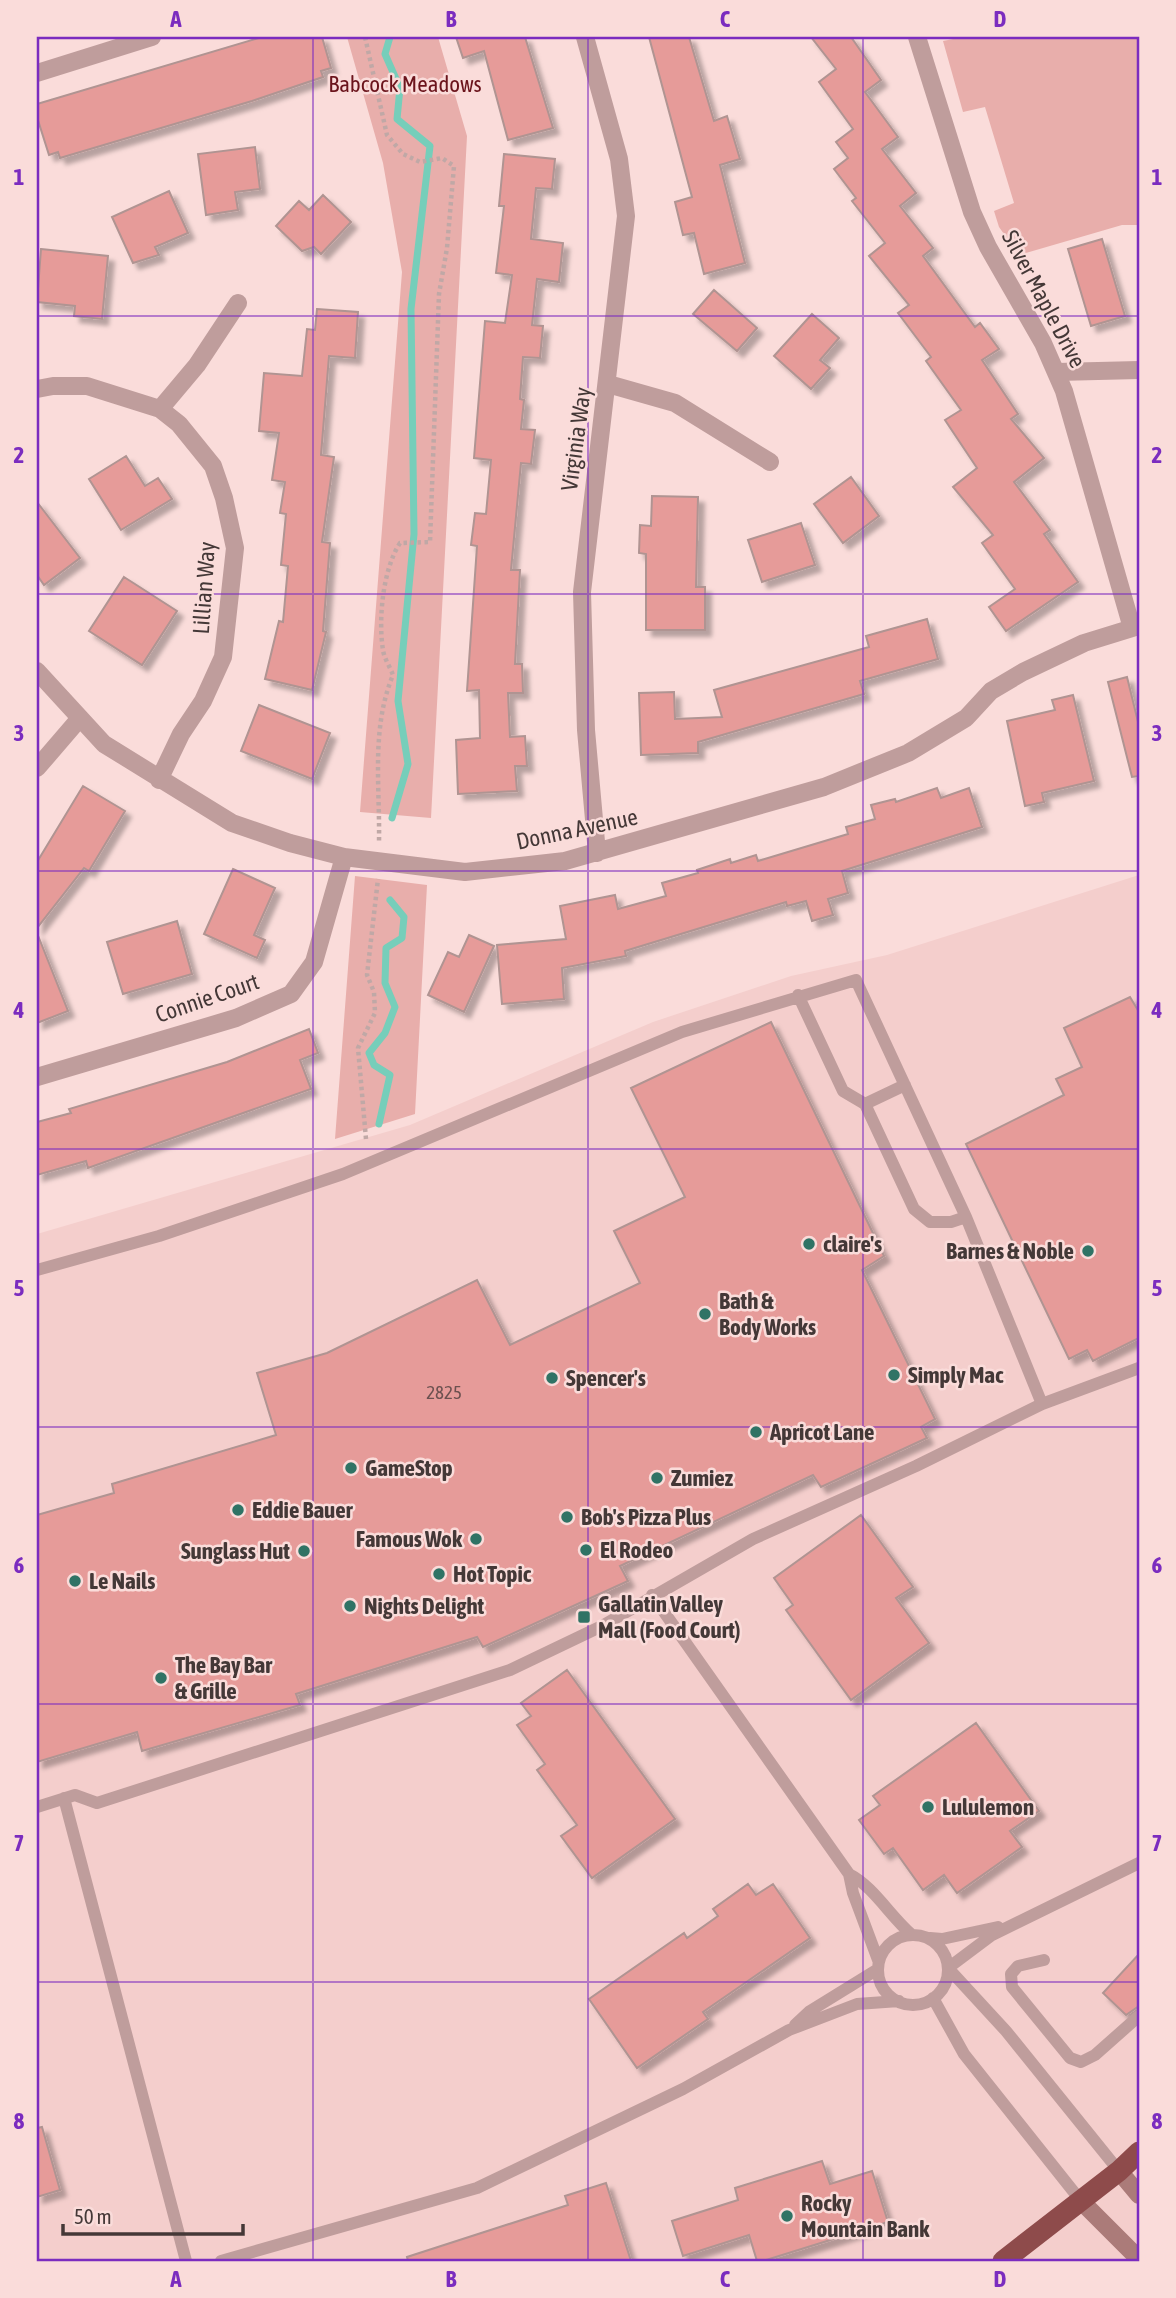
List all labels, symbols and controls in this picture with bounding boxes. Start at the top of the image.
text: A [169,6,182,32]
text: B [446,6,457,32]
text: C [720,6,731,32]
text: D [994,6,1007,32]
park label: Babcock Meadows [328,71,482,97]
text: 1 [14,164,25,190]
text: 1 [1152,164,1163,190]
street label: Silver Maple Drive [997,226,1091,372]
street label: Virginia Way [556,386,596,492]
text: 2 [14,442,24,468]
text: 2 [1152,442,1162,468]
street label: Lillian Way [188,541,220,635]
text: 3 [14,720,24,746]
text: 3 [1152,720,1162,746]
street label: Donna Avenue [514,803,640,855]
street label: Connie Court [152,968,262,1028]
text: 4 [13,997,25,1023]
text: 4 [1151,997,1163,1023]
place label: claire's [823,1231,882,1257]
marker: claire's [801,1236,817,1252]
place label: Barnes & Noble [946,1238,1074,1264]
marker: Barnes & Noble [1080,1243,1096,1259]
text: 5 [14,1275,25,1301]
text: 5 [1152,1275,1163,1301]
place label: Bath & Body Works [719,1288,816,1340]
marker: Bath & Body Works [697,1306,713,1322]
place label: Simply Mac [908,1362,1004,1388]
place label: Spencer's [566,1365,646,1391]
marker: Simply Mac [886,1367,902,1383]
marker: Spencer's [544,1370,560,1386]
house number: 2825 [426,1381,462,1403]
place label: Apricot Lane [769,1419,875,1445]
marker: Apricot Lane [748,1424,764,1440]
place label: GameStop [365,1455,453,1481]
marker: GameStop [343,1460,359,1476]
place label: Zumiez [671,1465,734,1491]
marker: Zumiez [649,1470,665,1486]
place label: Eddie Bauer [252,1497,354,1523]
marker: Eddie Bauer [230,1502,246,1518]
place label: Bob's Pizza Plus [581,1504,711,1530]
marker: Bob's Pizza Plus [559,1509,575,1525]
place label: Famous Wok [356,1526,463,1552]
marker: Famous Wok [468,1531,484,1547]
place label: El Rodeo [600,1537,674,1563]
place label: Sunglass Hut [181,1538,290,1564]
marker: El Rodeo [578,1542,594,1558]
marker: Sunglass Hut [296,1543,312,1559]
text: 6 [14,1552,25,1578]
text: 6 [1152,1552,1163,1578]
place label: Hot Topic [453,1561,532,1587]
marker: Hot Topic [431,1566,447,1582]
place label: Le Nails [89,1568,155,1594]
marker: Le Nails [67,1573,83,1589]
place label: Gallatin Valley Mall (Food Court) [598,1591,740,1643]
place label: Nights Delight [364,1593,485,1619]
marker: Nights Delight [342,1598,358,1614]
marker: Gallatin Valley Mall (Food Court) [576,1609,592,1625]
place label: The Bay Bar & Grille [175,1652,273,1704]
marker: The Bay Bar & Grille [153,1670,169,1686]
place label: Lululemon [942,1794,1034,1820]
marker: Lululemon [920,1799,936,1815]
text: 7 [14,1830,24,1856]
text: 7 [1152,1830,1162,1856]
text: 8 [14,2108,25,2134]
text: 8 [1152,2108,1163,2134]
place label: Rocky Mountain Bank [801,2190,930,2242]
scale bar [63,2193,243,2237]
text: 50 m [74,2204,112,2228]
marker: Rocky Mountain Bank [779,2208,795,2224]
text: A [169,2266,182,2292]
text: B [446,2266,457,2292]
text: C [720,2266,731,2292]
text: D [994,2266,1007,2292]

